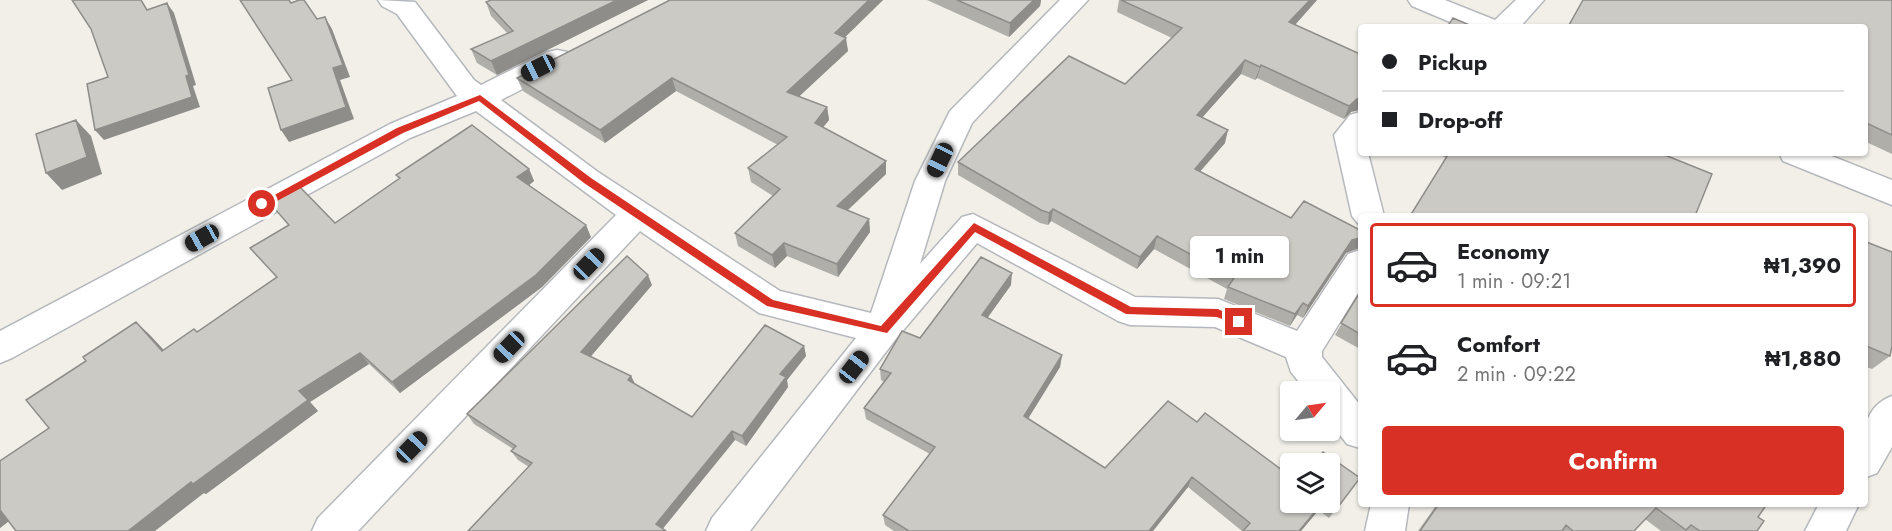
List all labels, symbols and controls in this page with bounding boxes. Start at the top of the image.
text: Pickup [1418,46,1487,78]
car [518,52,558,84]
text: Drop-off [1418,104,1502,136]
car [924,140,956,180]
route start [248,190,275,217]
car [182,221,222,255]
callout: 1 min [1190,235,1288,277]
text: Economy [1457,235,1549,267]
icon: car [1385,238,1439,292]
text: 1 min [1215,242,1264,271]
car [570,245,608,283]
text: ₦1,390 [1764,249,1841,281]
text: 1 min · 09:21 [1457,267,1571,296]
route end [1225,308,1252,335]
car [490,328,528,366]
text: Comfort [1457,328,1540,360]
icon: car [1385,331,1439,385]
text: ₦1,880 [1765,342,1841,374]
car [836,347,872,387]
text: 2 min · 09:22 [1457,360,1576,389]
north arrow [1280,381,1340,441]
map controls [1280,381,1340,513]
button: Confirm [1382,426,1844,495]
car [393,428,431,466]
button: layers [1280,453,1340,513]

